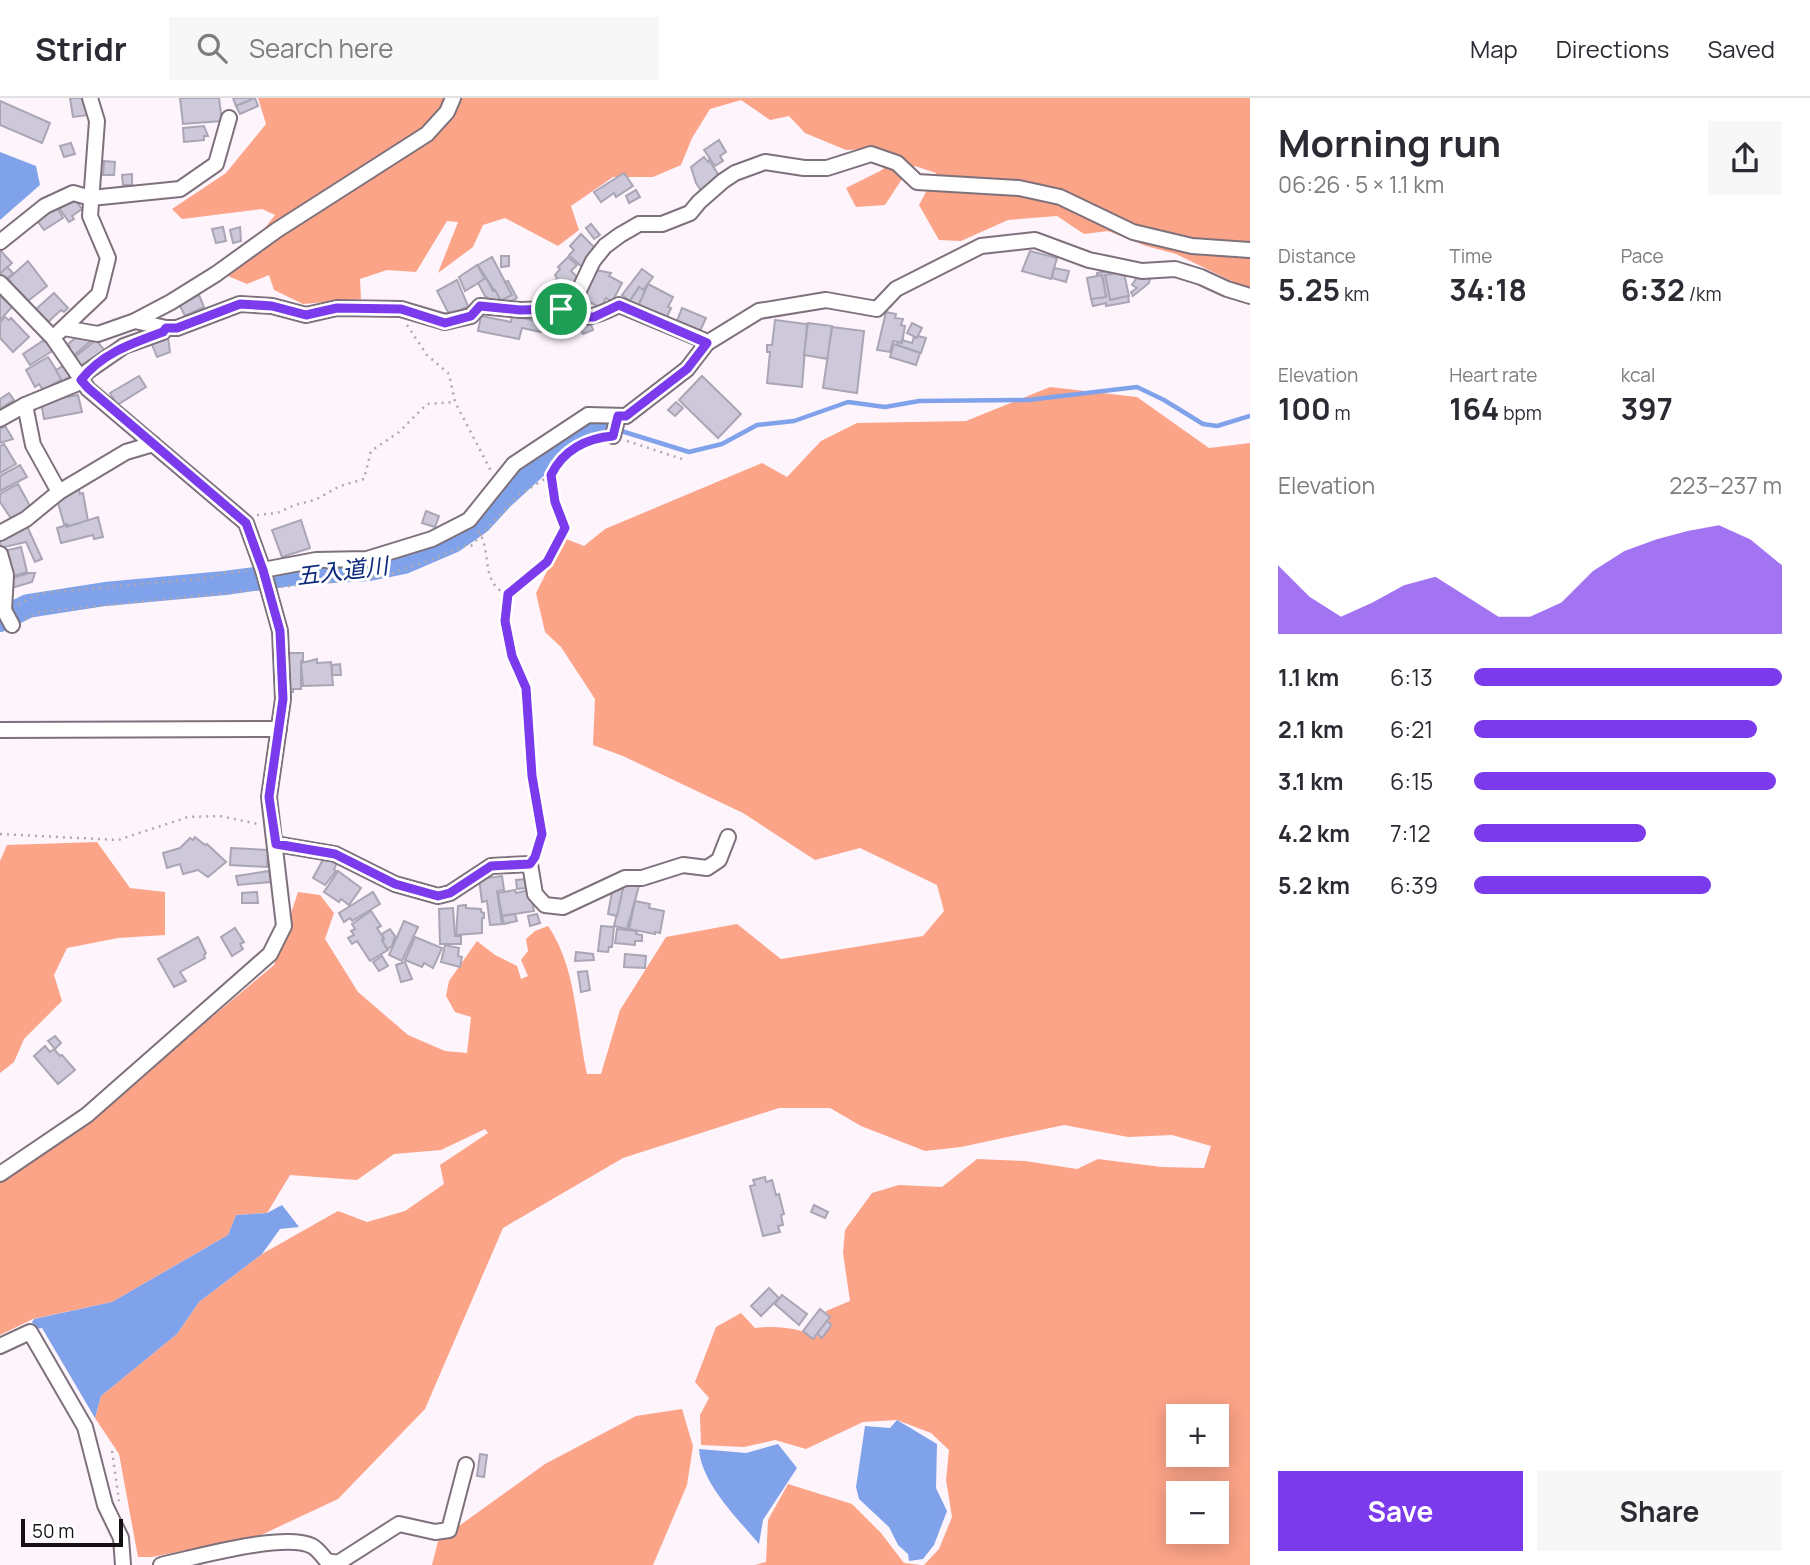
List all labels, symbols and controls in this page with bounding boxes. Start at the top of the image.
search box [169,17,659,80]
text: Stridr [35,26,127,71]
icon: search [193,29,231,67]
text: Search here [249,30,393,66]
text: Map [1470,32,1518,65]
text: Directions [1556,32,1669,65]
text: Saved [1707,32,1775,65]
text: Morning run [1278,116,1501,168]
button: share [1708,121,1782,195]
text: 06:26 · 5 × 1.1 km [1278,168,1444,200]
text: Distance [1278,243,1356,269]
text: Time [1449,243,1492,269]
text: Pace [1621,243,1664,269]
text: 5.25 [1278,269,1340,310]
text: 34:18 [1449,269,1527,310]
text: 6:32 [1621,269,1685,310]
pin [531,279,591,339]
text: km [1340,281,1369,307]
text: /km [1685,281,1722,307]
icon: arrive [542,290,580,328]
text: Elevation [1278,362,1358,388]
text: Heart rate [1449,362,1537,388]
text: kcal [1621,362,1655,388]
text: 100 [1278,388,1331,429]
text: 164 [1449,388,1499,429]
text: 397 [1621,388,1673,429]
text: m [1331,400,1351,426]
text: bpm [1499,400,1542,426]
text: Elevation [1278,469,1375,501]
text: 223–237 m [1669,469,1782,501]
water label: 五入道川 [294,548,393,591]
text: 1.1 km [1278,661,1339,693]
text: 6:13 [1390,661,1433,693]
text: 2.1 km [1278,713,1344,745]
text: 6:21 [1390,713,1433,745]
text: 3.1 km [1278,765,1343,797]
text: 6:15 [1390,765,1433,797]
text: 4.2 km [1278,817,1350,849]
text: 7:12 [1390,817,1431,849]
text: 5.2 km [1278,869,1350,901]
text: 6:39 [1390,869,1438,901]
map controls [1166,1404,1229,1544]
button: + [1166,1404,1229,1467]
button: Save [1278,1471,1523,1551]
button: Share [1537,1471,1782,1551]
button: − [1166,1481,1229,1544]
scale bar [21,1516,122,1548]
text: 50 m [32,1518,74,1544]

